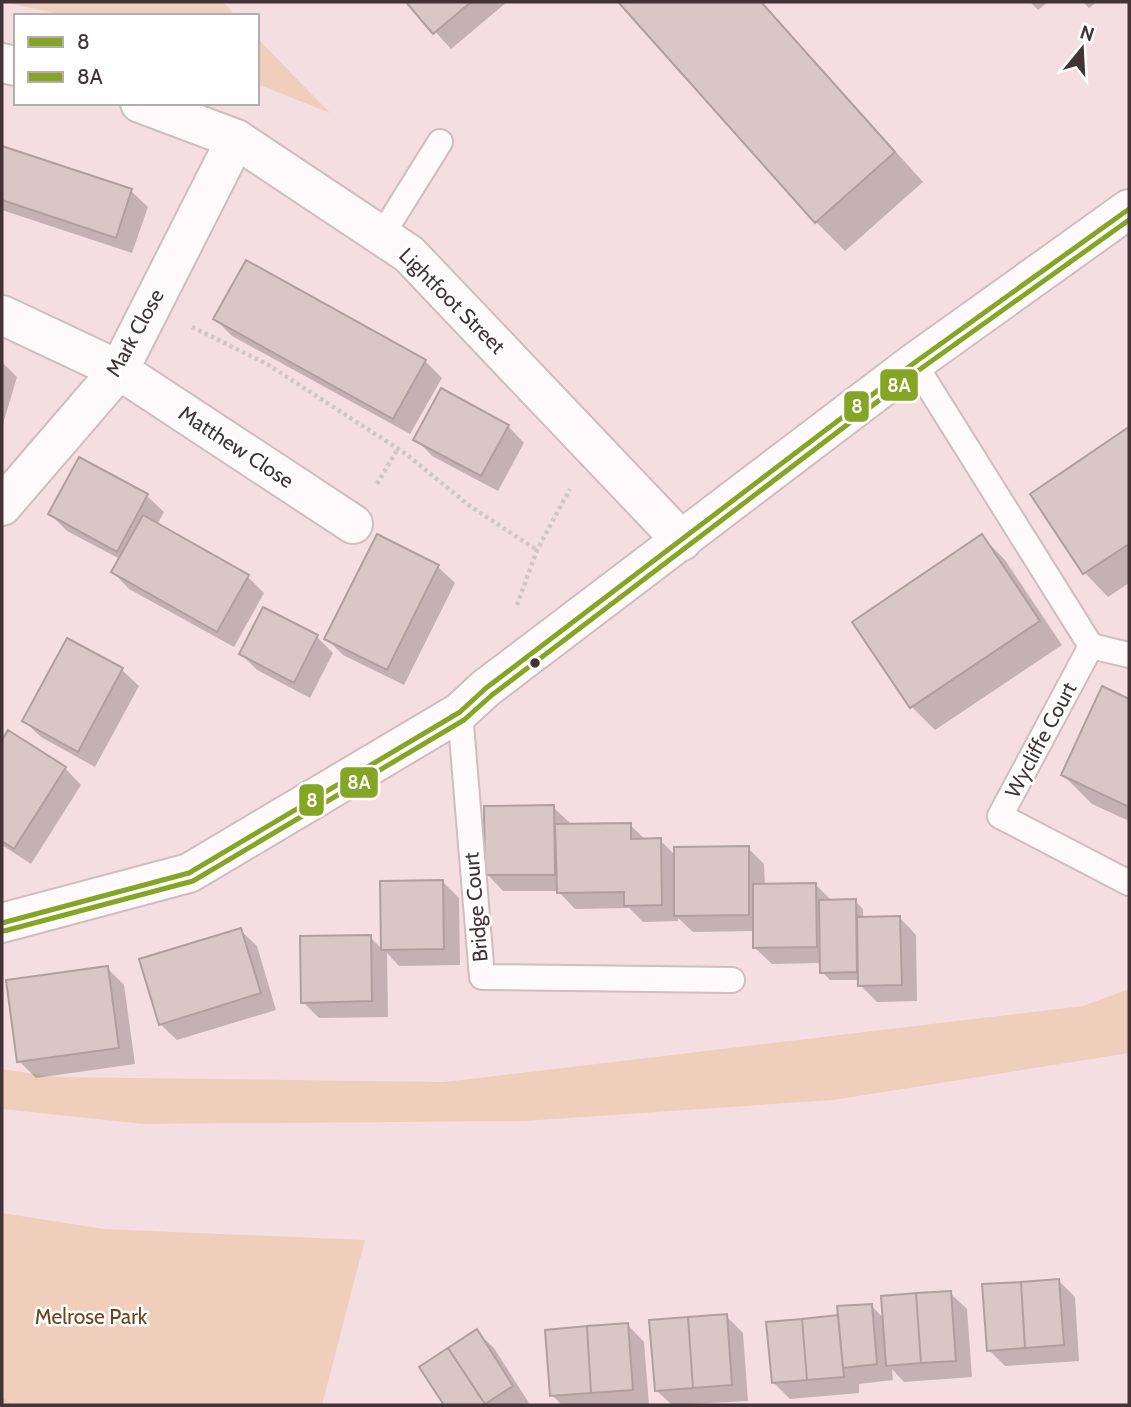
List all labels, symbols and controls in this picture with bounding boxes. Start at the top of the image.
legend [14,14,259,105]
north arrow [1047,14,1117,84]
text: N [1077,20,1097,46]
text: 8 [77,29,90,54]
text: 8A [77,64,103,89]
street label: Lightfoot Street [394,243,510,359]
street label: Mark Close [100,284,169,381]
line badge: 8A [879,368,919,402]
text: 8A [887,374,911,397]
line badge: 8 [843,390,870,423]
text: 8 [851,395,863,418]
street label: Matthew Close [174,400,299,493]
unlabelled marker [528,656,542,670]
street label: Wycliffe Court [1000,678,1081,802]
line badge: 8A [339,766,379,799]
text: 8A [347,771,371,794]
line badge: 8 [298,783,325,817]
text: 8 [306,789,318,812]
street label: Bridge Court [458,851,493,963]
park label: Melrose Park [35,1304,148,1329]

